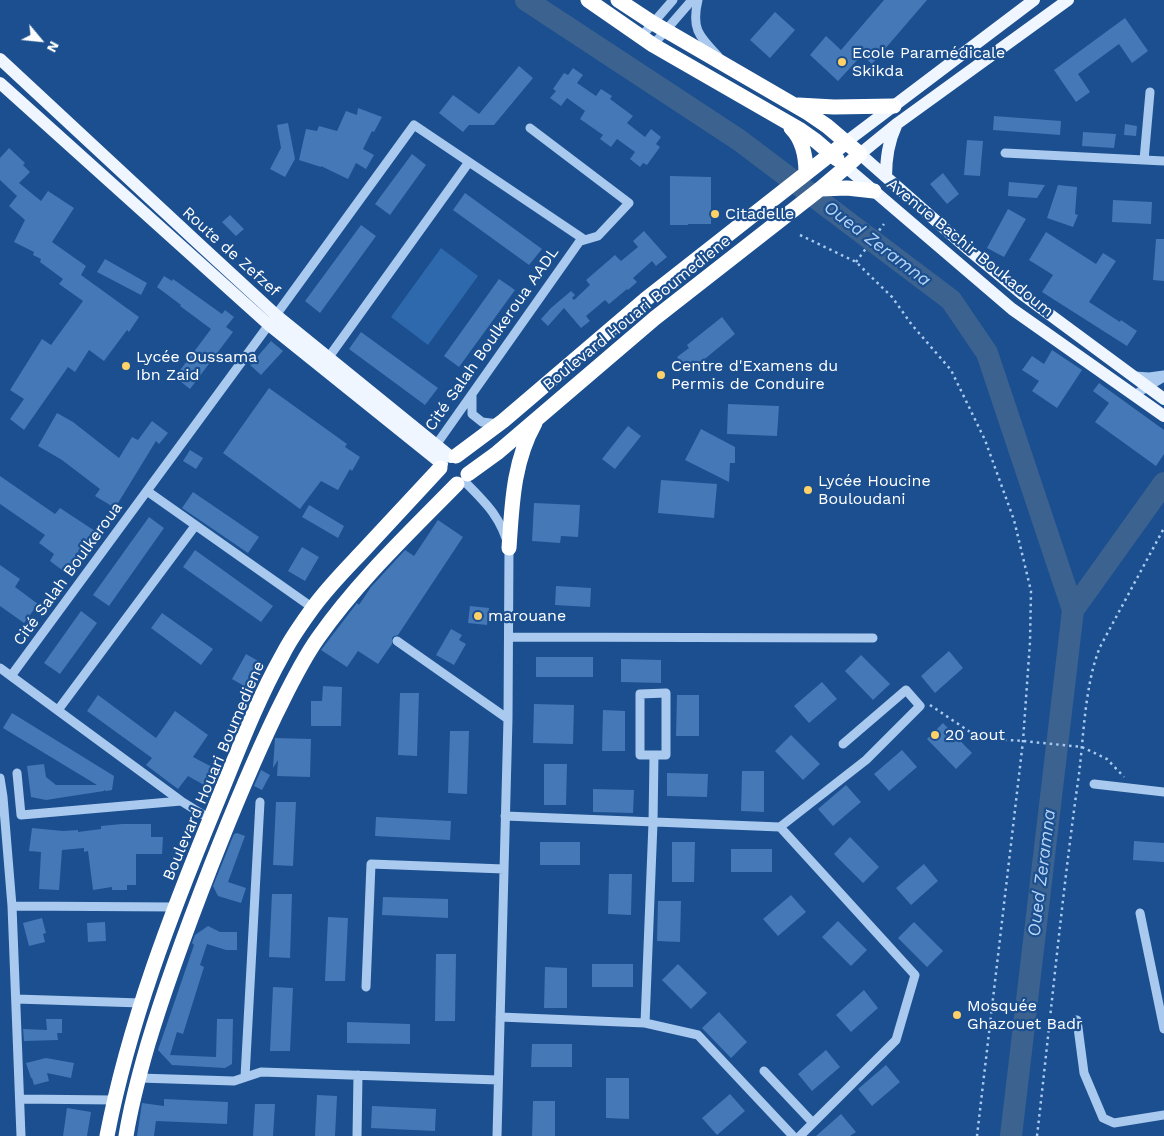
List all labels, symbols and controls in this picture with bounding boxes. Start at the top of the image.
north arrow [15,15,65,65]
text: N [44,39,63,55]
place label: Ecole Paramédicale Skikda [852,43,1005,81]
marker: Ecole Paramédicale Skikda [836,56,848,68]
street label: Avenue Bachir Boukadoum [883,175,1057,321]
water label: Oued Zeramna [819,197,935,291]
street label: Route de Zefzef [178,203,284,301]
place label: Citadelle [725,204,794,224]
marker: Citadelle [709,208,721,220]
street label: Boulevard Houari Boumediene [539,231,735,395]
street label: Cité Salah Boulkeroua AADL [421,243,563,435]
place label: Lycée Oussama Ibn Zaid [136,347,257,385]
place label: Centre d'Examens du Permis de Conduire [671,356,838,394]
marker: Lycée Oussama Ibn Zaid [120,360,132,372]
marker: Centre d'Examens du Permis de Conduire [655,369,667,381]
place label: Lycée Houcine Bouloudani [818,471,931,509]
marker: Lycée Houcine Bouloudani [802,484,814,496]
street label: Cité Salah Boulkeroua [9,498,127,650]
place label: marouane [488,606,566,626]
marker: marouane [472,610,484,622]
street label: Boulevard Houari Boumediene [159,659,269,883]
place label: 20 aout [945,725,1005,745]
marker: 20 aout [929,729,941,741]
water label: Oued Zeramna [1023,808,1061,938]
place label: Mosquée Ghazouet Badr [967,996,1083,1034]
marker: Mosquée Ghazouet Badr [951,1009,963,1021]

